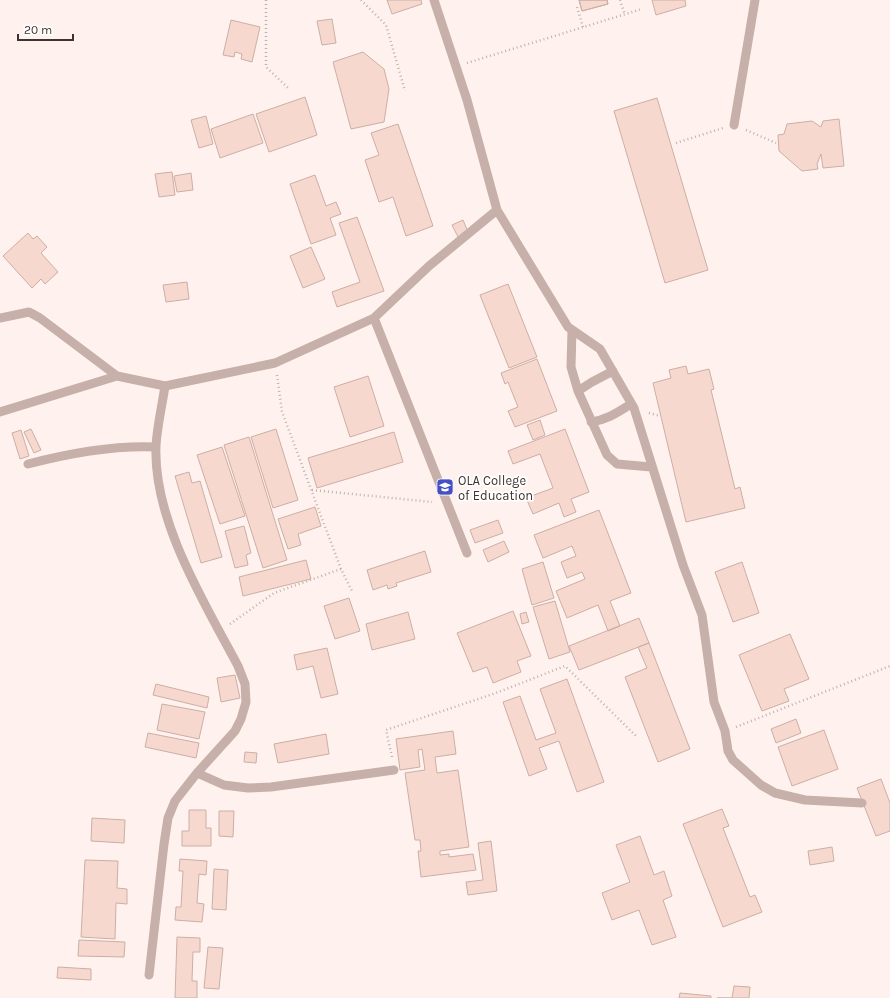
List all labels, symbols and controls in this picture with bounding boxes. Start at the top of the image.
scale bar [18,16,73,42]
text: 20 m [24,23,52,37]
place label: OLA College of Education [458,473,533,503]
school or university icon: OLA College of Education [435,477,455,497]

